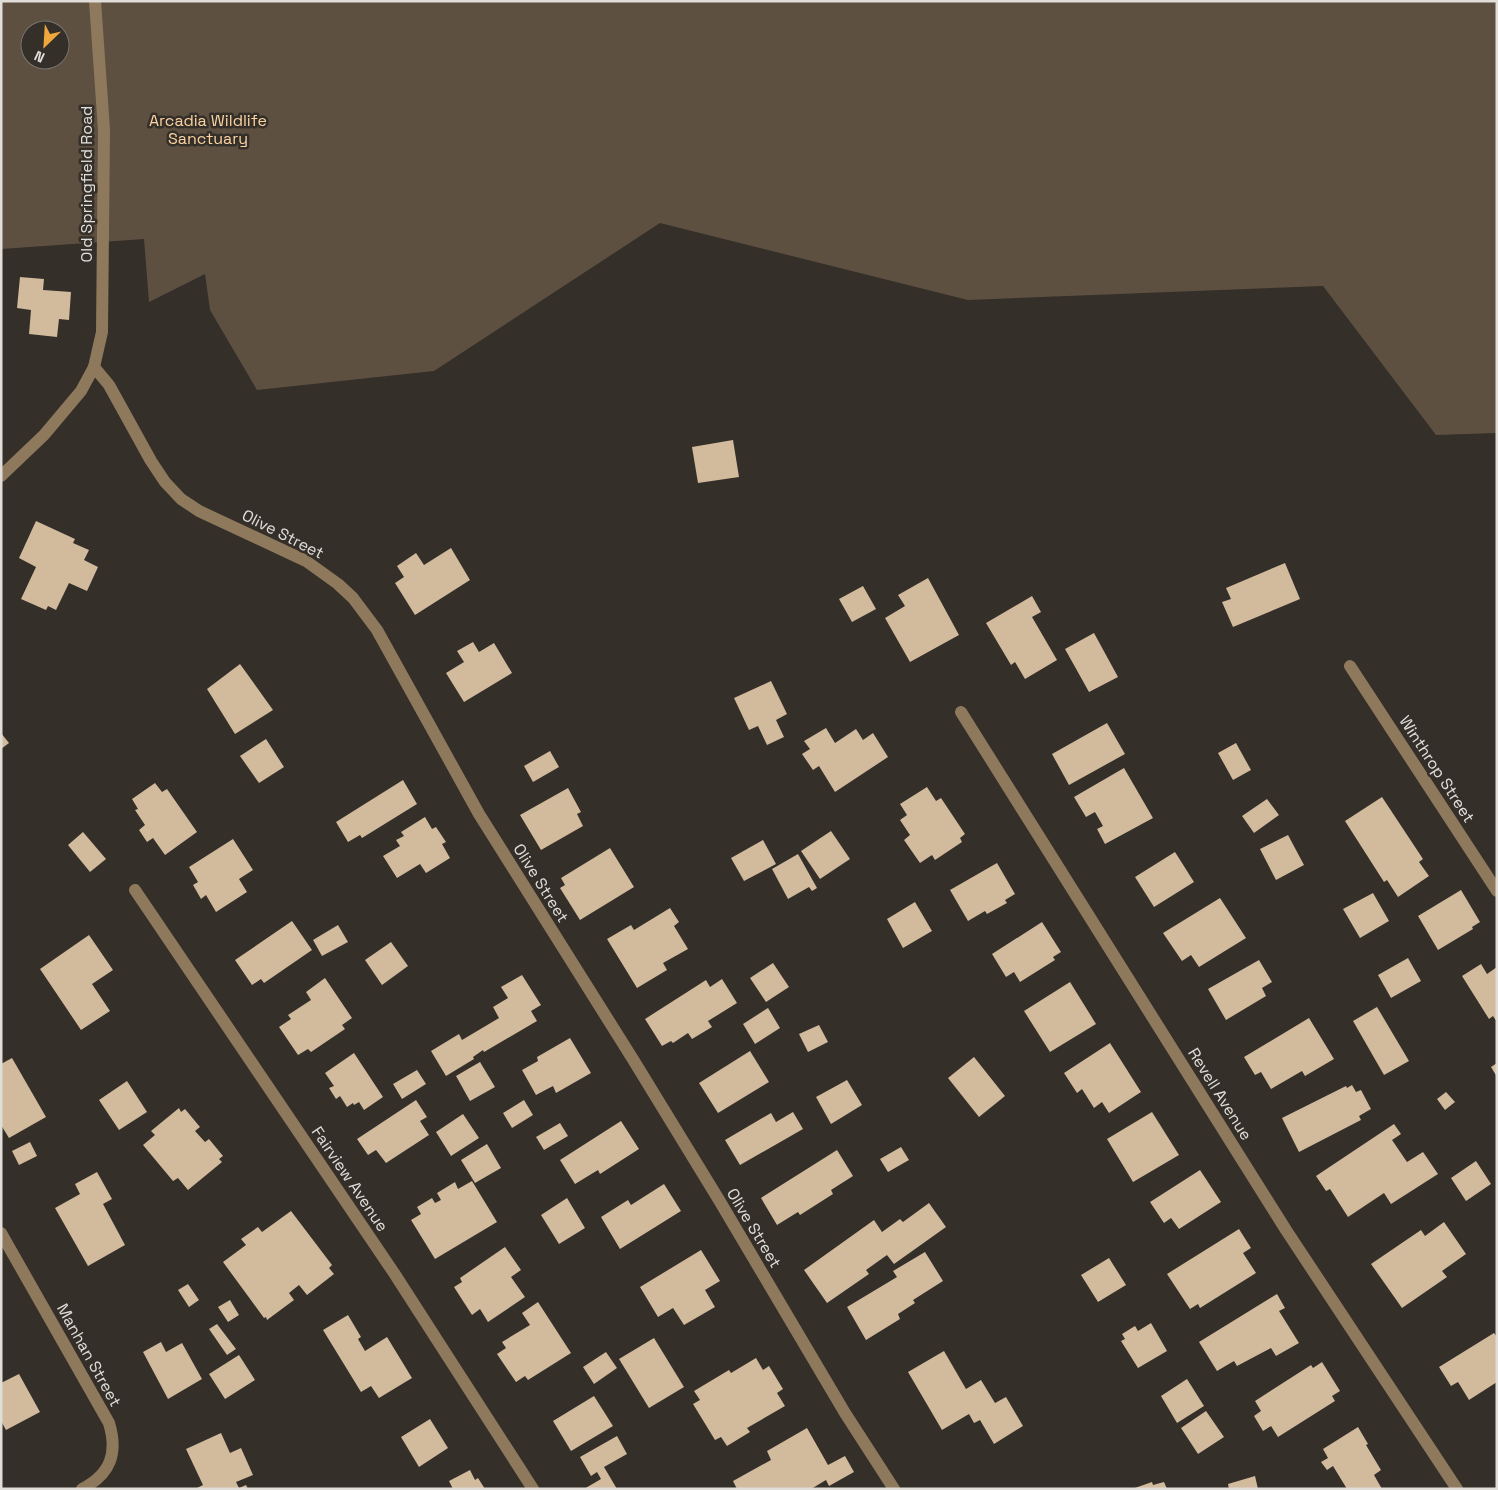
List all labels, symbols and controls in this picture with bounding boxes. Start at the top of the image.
north arrow [20,20,70,70]
text: N [31,47,48,67]
street label: Old Springfield Road [76,106,97,262]
park label: Arcadia Wildlife Sanctuary [149,110,267,149]
street label: Olive Street [238,504,328,564]
street label: Winthrop Street [1395,711,1479,827]
street label: Olive Street [508,840,574,926]
street label: Revell Avenue [1183,1044,1257,1144]
street label: Fairview Avenue [307,1122,393,1236]
street label: Olive Street [722,1184,786,1272]
street label: Manhan Street [52,1300,126,1410]

